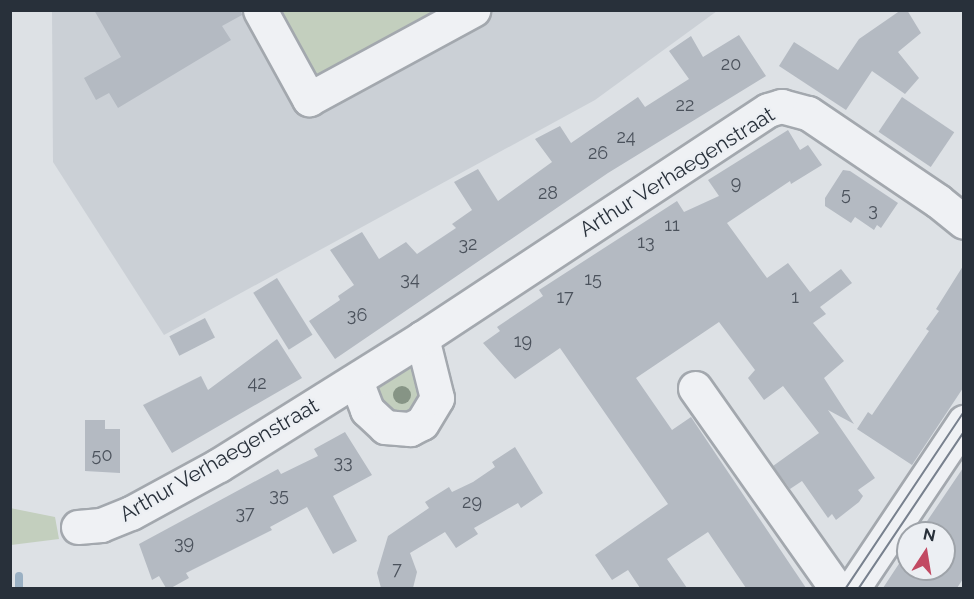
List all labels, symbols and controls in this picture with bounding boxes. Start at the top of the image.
house number: 20 [721,53,741,75]
house number: 22 [676,94,694,116]
street label: Arthur Verhaegenstraat [574,101,780,243]
house number: 24 [616,126,636,148]
house number: 26 [588,142,608,164]
house number: 9 [731,172,741,194]
house number: 28 [538,182,558,204]
house number: 5 [841,183,851,205]
house number: 3 [868,199,878,221]
house number: 11 [664,214,680,236]
house number: 13 [637,231,655,253]
house number: 32 [459,233,477,255]
house number: 34 [400,268,420,290]
house number: 15 [584,268,602,290]
house number: 17 [556,286,574,308]
house number: 1 [791,286,799,308]
house number: 36 [347,304,367,326]
house number: 19 [514,330,532,352]
house number: 42 [247,372,267,394]
street label: Arthur Verhaegenstraat [115,392,323,528]
house number: 50 [92,444,112,466]
house number: 33 [333,451,353,473]
house number: 35 [269,484,289,506]
house number: 29 [462,491,482,513]
house number: 37 [235,502,255,524]
north arrow [896,521,956,581]
text: N [921,524,937,545]
house number: 39 [174,532,194,554]
house number: 7 [392,558,402,580]

